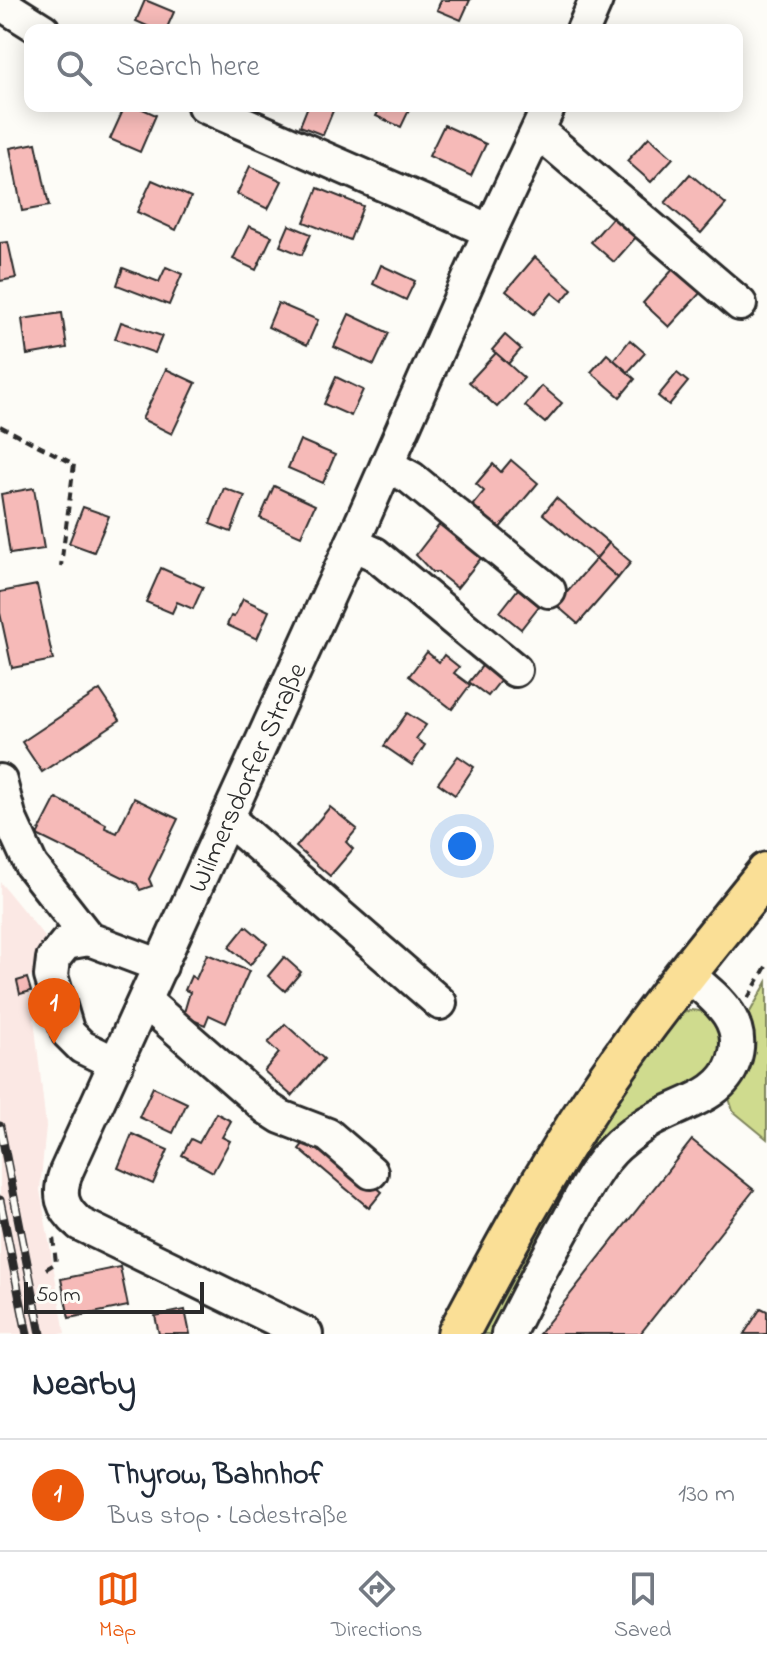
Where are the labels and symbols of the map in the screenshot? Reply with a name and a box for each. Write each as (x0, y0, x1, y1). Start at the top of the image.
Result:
street label: Wilmersdorfer Straße (179, 656, 319, 900)
your location (442, 826, 482, 866)
pin: 1 (28, 978, 80, 1044)
scale bar (24, 1278, 204, 1314)

